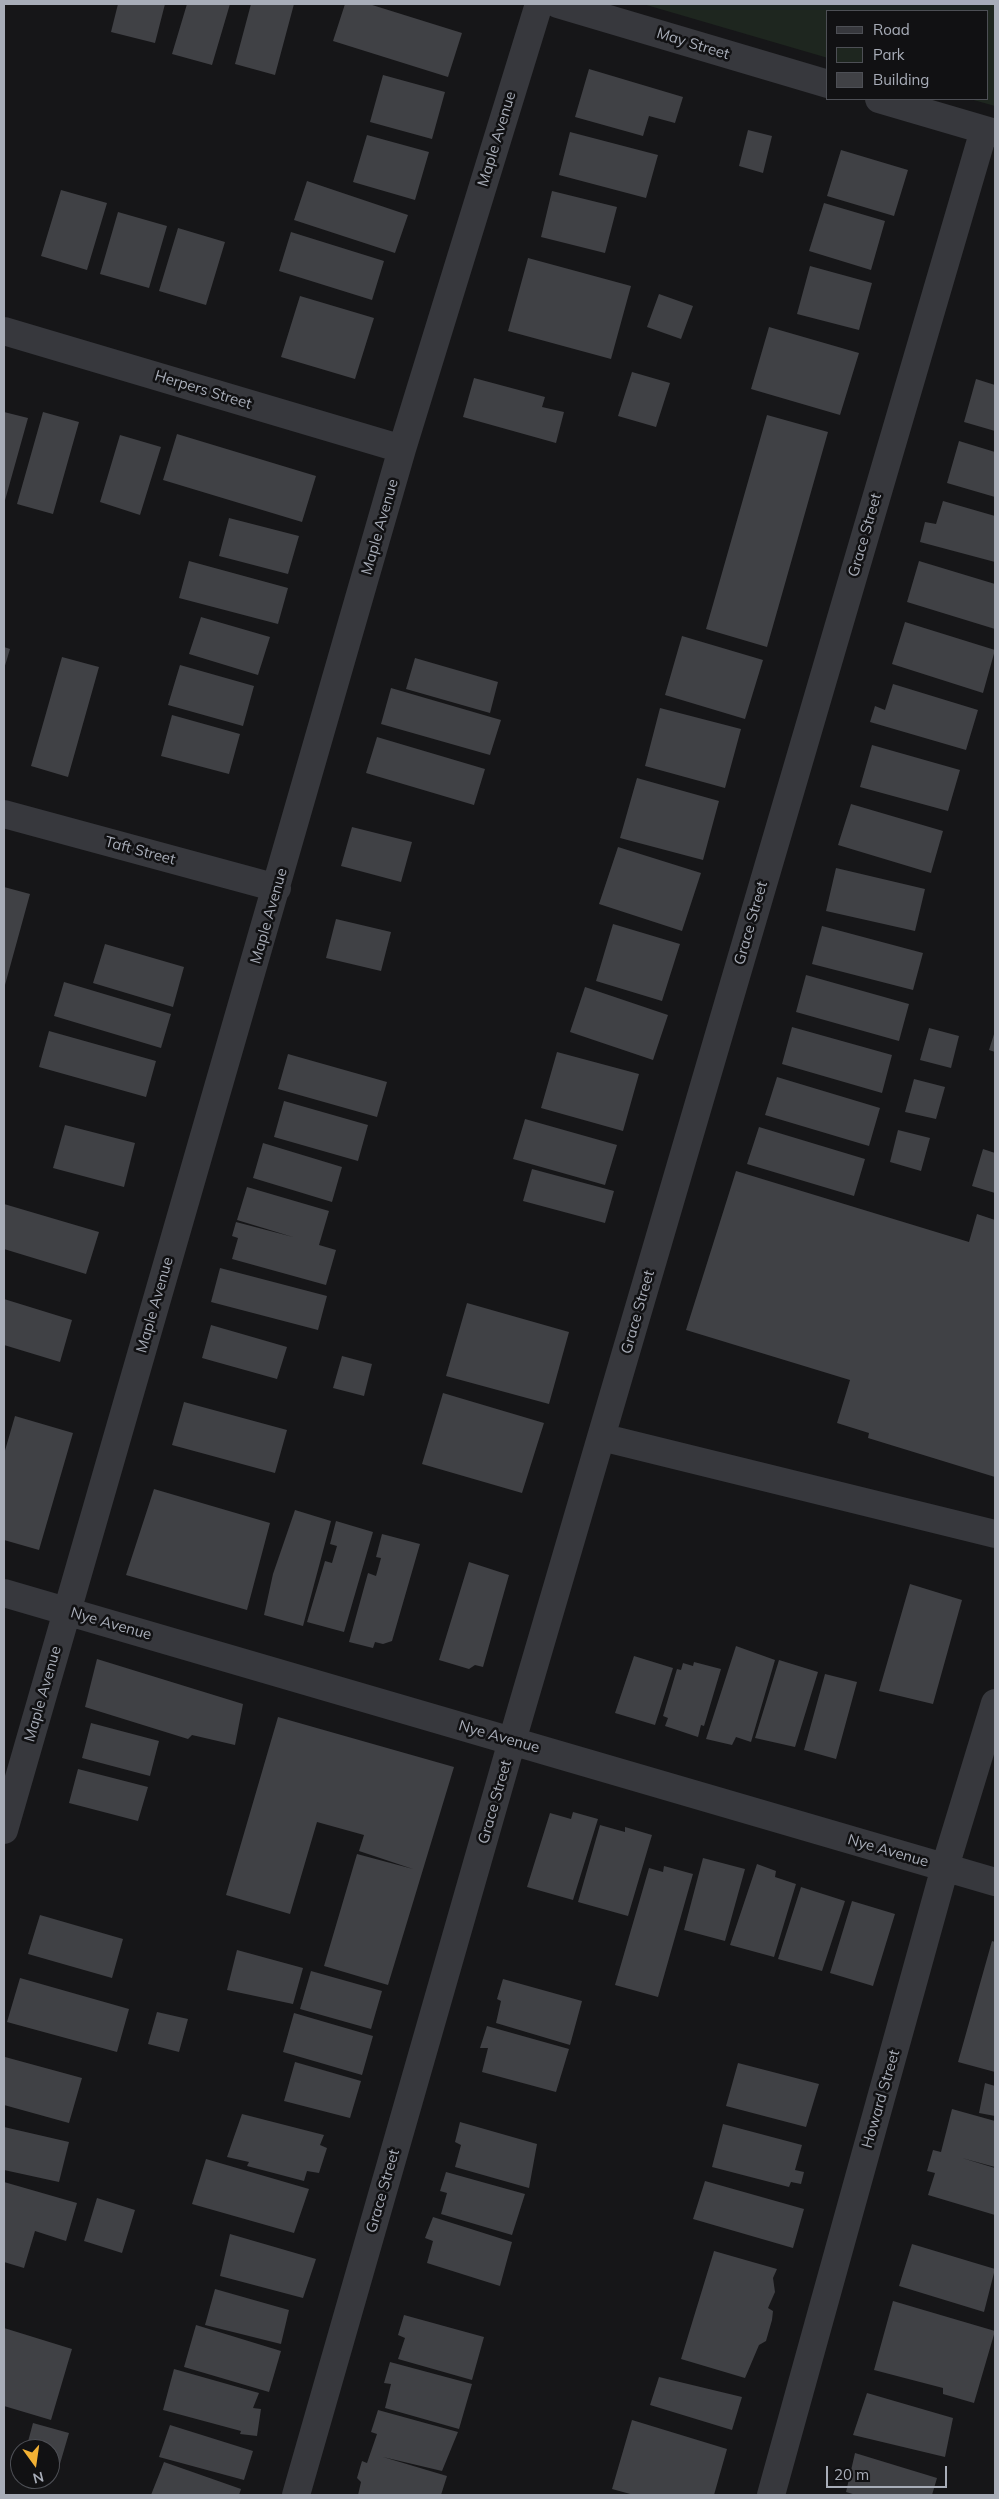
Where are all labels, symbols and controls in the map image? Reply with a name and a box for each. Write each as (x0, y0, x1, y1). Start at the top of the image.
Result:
legend (826, 10, 989, 100)
text: Road (873, 20, 910, 39)
street label: May Street (654, 24, 732, 64)
text: Park (873, 45, 905, 64)
text: Building (873, 70, 929, 89)
street label: Maple Avenue (474, 89, 520, 189)
street label: Herpers Street (152, 367, 254, 413)
street label: Maple Avenue (358, 477, 402, 577)
street label: Grace Street (844, 491, 886, 579)
street label: Taft Street (103, 833, 177, 869)
street label: Maple Avenue (247, 866, 291, 966)
street label: Grace Street (730, 879, 772, 967)
street label: Maple Avenue (133, 1255, 177, 1355)
street label: Grace Street (617, 1268, 659, 1356)
street label: Nye Avenue (68, 1604, 154, 1644)
street label: Maple Avenue (21, 1644, 65, 1744)
street label: Nye Avenue (456, 1717, 542, 1757)
street label: Grace Street (474, 1758, 516, 1846)
street label: Nye Avenue (845, 1831, 931, 1871)
street label: Howard Street (858, 2048, 904, 2150)
street label: Grace Street (362, 2147, 404, 2235)
north arrow (10, 2439, 60, 2489)
scale bar (829, 2456, 950, 2488)
text: 20 m (834, 2465, 869, 2484)
text: N (31, 2468, 46, 2488)

